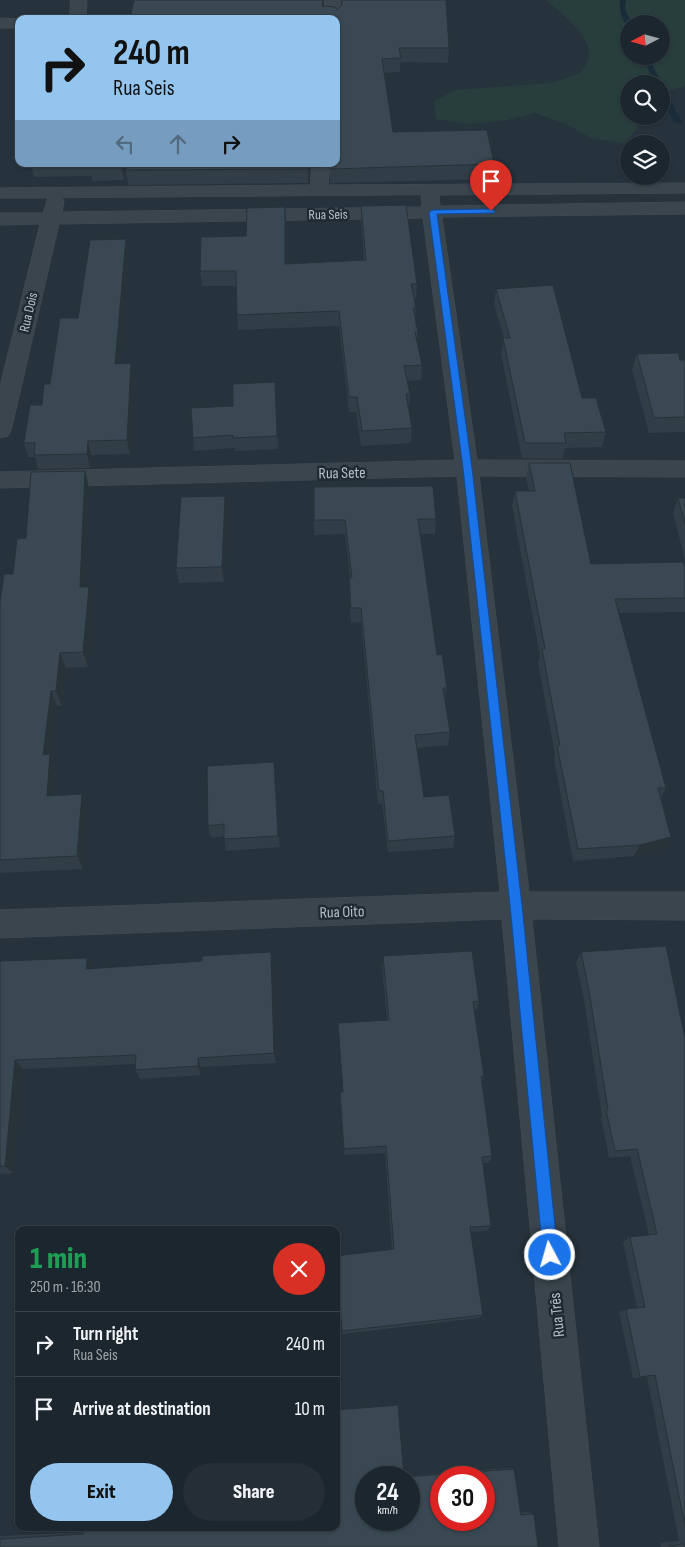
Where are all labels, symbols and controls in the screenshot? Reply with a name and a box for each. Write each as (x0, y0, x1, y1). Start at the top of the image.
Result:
north arrow (620, 15, 670, 65)
map controls (620, 15, 670, 185)
text: 240 m (113, 32, 190, 75)
icon: right (30, 35, 95, 100)
text: Rua Seis (113, 75, 175, 102)
button: search (620, 75, 670, 125)
icon: left (111, 130, 139, 158)
icon: ahead (164, 130, 192, 158)
icon: right (217, 130, 245, 158)
button: layers (620, 135, 670, 185)
pin (470, 160, 512, 211)
icon: arrive (477, 167, 505, 195)
street label: Rua Seis (308, 206, 348, 223)
street label: Rua Dois (16, 291, 41, 334)
street label: Rua Sete (318, 464, 366, 483)
street label: Rua Oito (319, 902, 365, 923)
position arrow (523, 1228, 575, 1280)
text: 1 min (30, 1241, 87, 1277)
button: close (273, 1243, 325, 1295)
text: 250 m · 16:30 (30, 1278, 101, 1297)
street label: Rua Três (546, 1291, 569, 1338)
text: Turn right (73, 1323, 138, 1346)
icon: right (30, 1330, 58, 1358)
text: 240 m (286, 1333, 325, 1356)
text: Rua Seis (73, 1346, 118, 1365)
icon: arrive (30, 1395, 58, 1423)
text: Arrive at destination (73, 1398, 211, 1421)
text: 10 m (295, 1398, 325, 1421)
button: Exit (30, 1463, 173, 1521)
button: Share (183, 1463, 325, 1521)
speed limit sign: 30 (430, 1466, 495, 1531)
text: 24 (376, 1477, 399, 1508)
text: km/h (377, 1503, 398, 1518)

